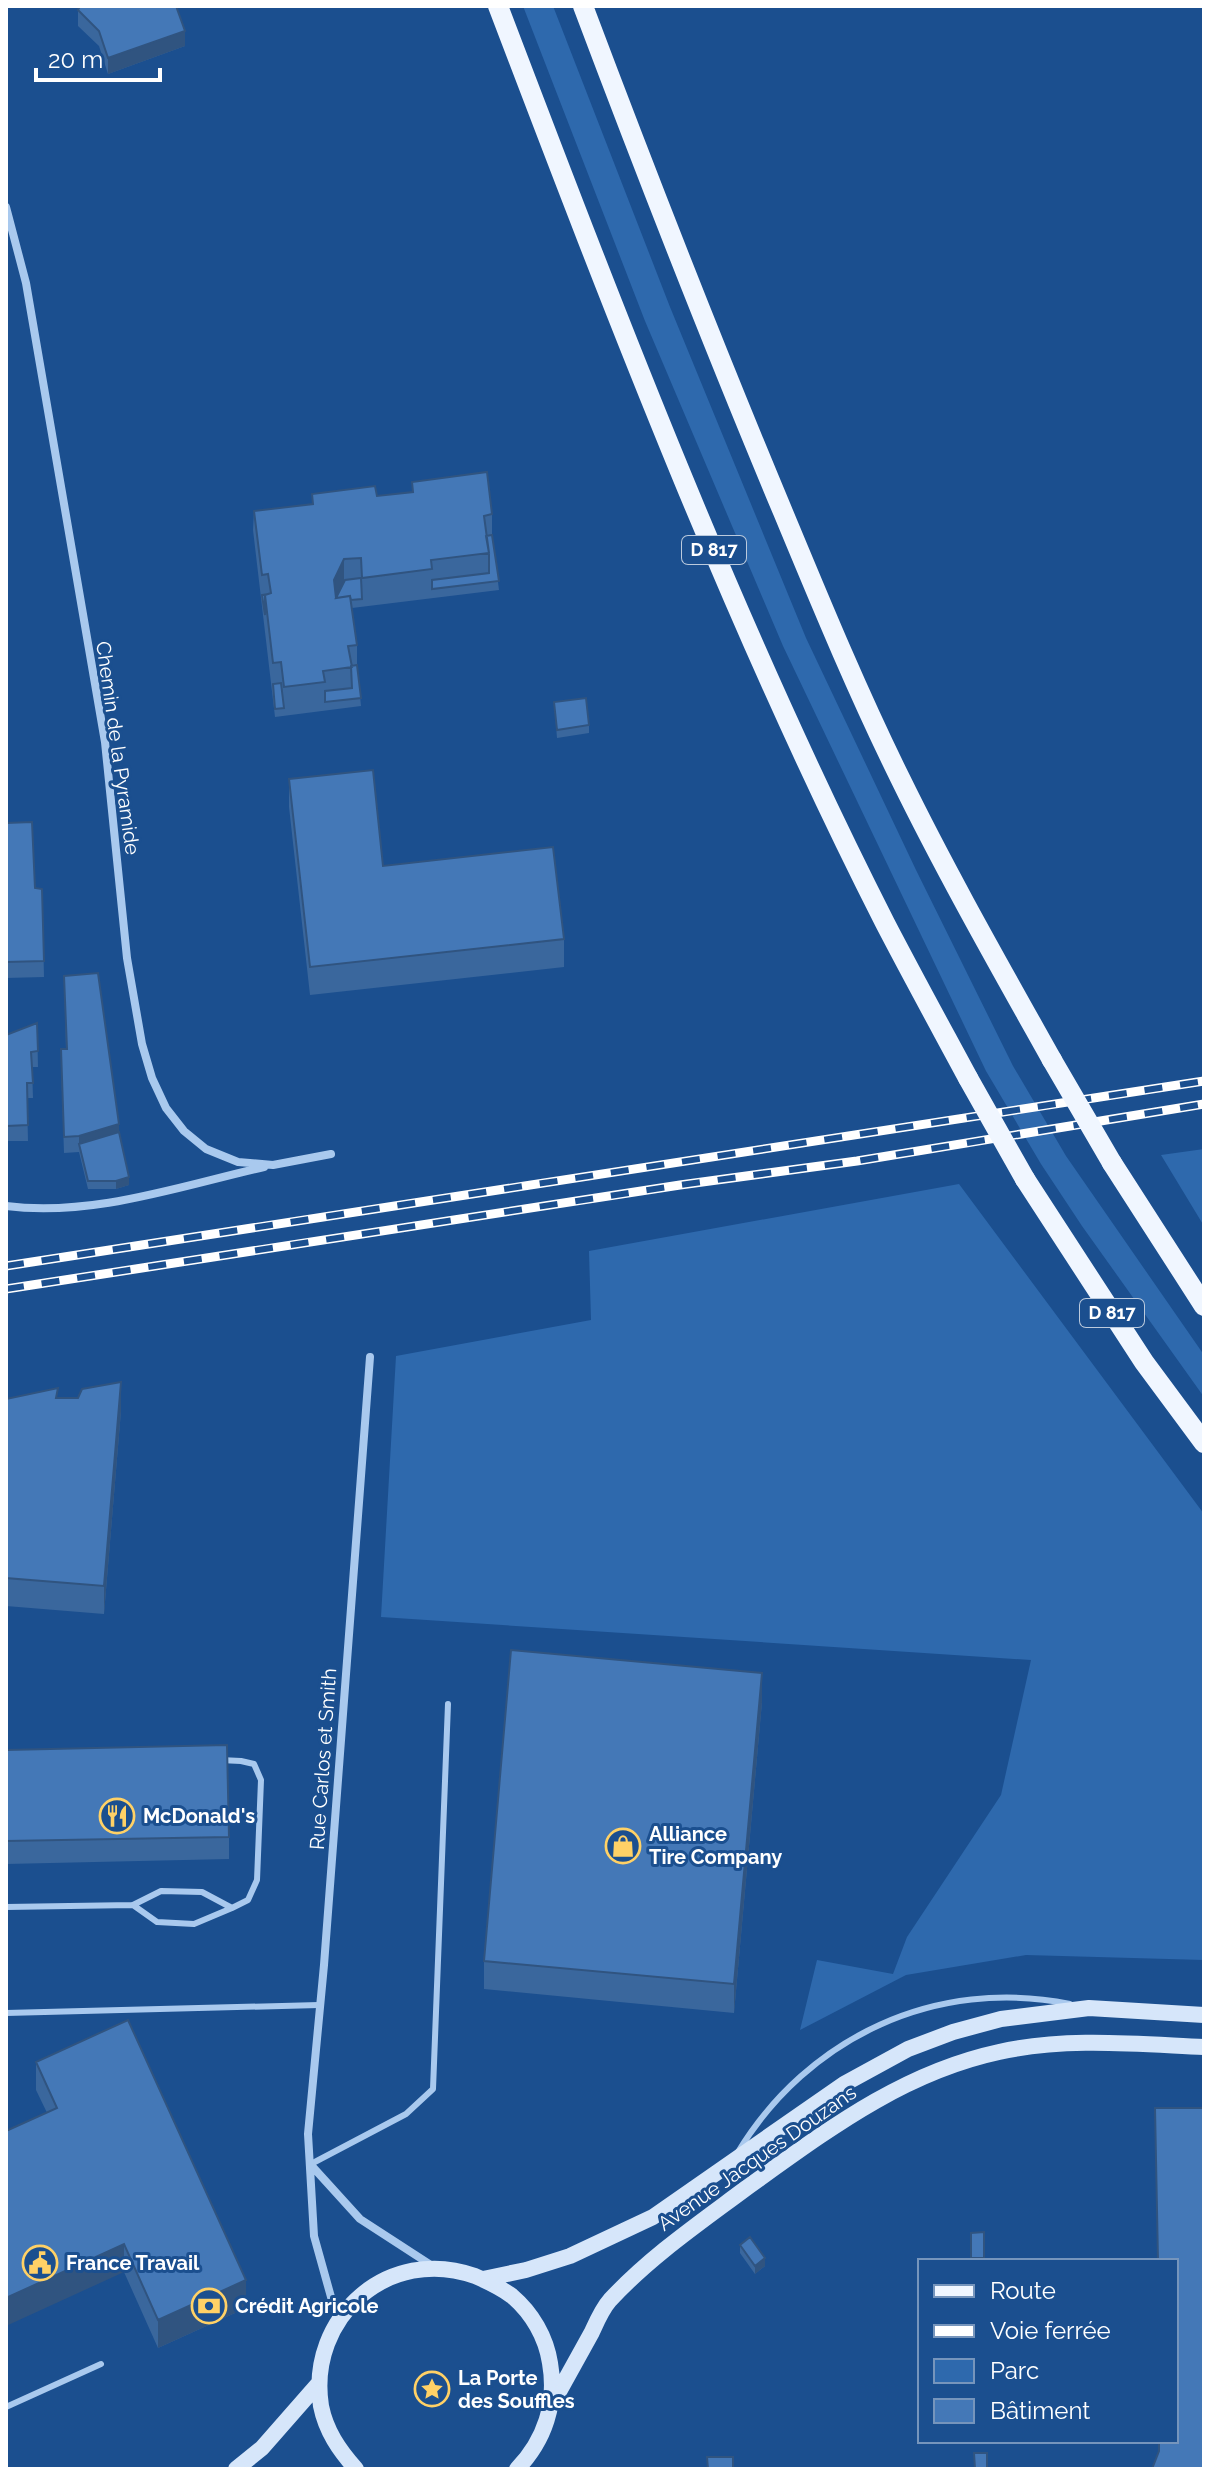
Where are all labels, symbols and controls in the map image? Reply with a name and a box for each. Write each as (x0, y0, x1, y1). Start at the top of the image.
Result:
scale bar (36, 32, 160, 82)
text: 20 m (48, 45, 103, 74)
road number: D 817 (682, 536, 746, 564)
street label: Chemin de la Pyramide (91, 640, 145, 857)
road number: D 817 (1080, 1299, 1144, 1327)
street label: Rue Carlos et Smith (305, 1667, 341, 1851)
restaurant icon: McDonald's (98, 1797, 136, 1835)
place label: McDonald's (143, 1804, 255, 1828)
place label: Alliance Tire Company (649, 1822, 782, 1869)
shop icon: Alliance Tire Company (604, 1827, 642, 1865)
street label: Avenue Jacques Douzans (653, 2080, 861, 2236)
public building icon: France Travail (21, 2244, 59, 2282)
place label: France Travail (66, 2251, 200, 2275)
legend (918, 2259, 1178, 2443)
text: Route (990, 2276, 1056, 2305)
bank icon: Crédit Agricole (190, 2287, 228, 2325)
place label: Crédit Agricole (235, 2294, 378, 2318)
text: Voie ferrée (990, 2316, 1111, 2345)
text: Parc (990, 2356, 1039, 2385)
place label: La Porte des Souffles (458, 2366, 575, 2413)
place icon: La Porte des Souffles (413, 2370, 451, 2408)
text: Bâtiment (990, 2396, 1090, 2425)

